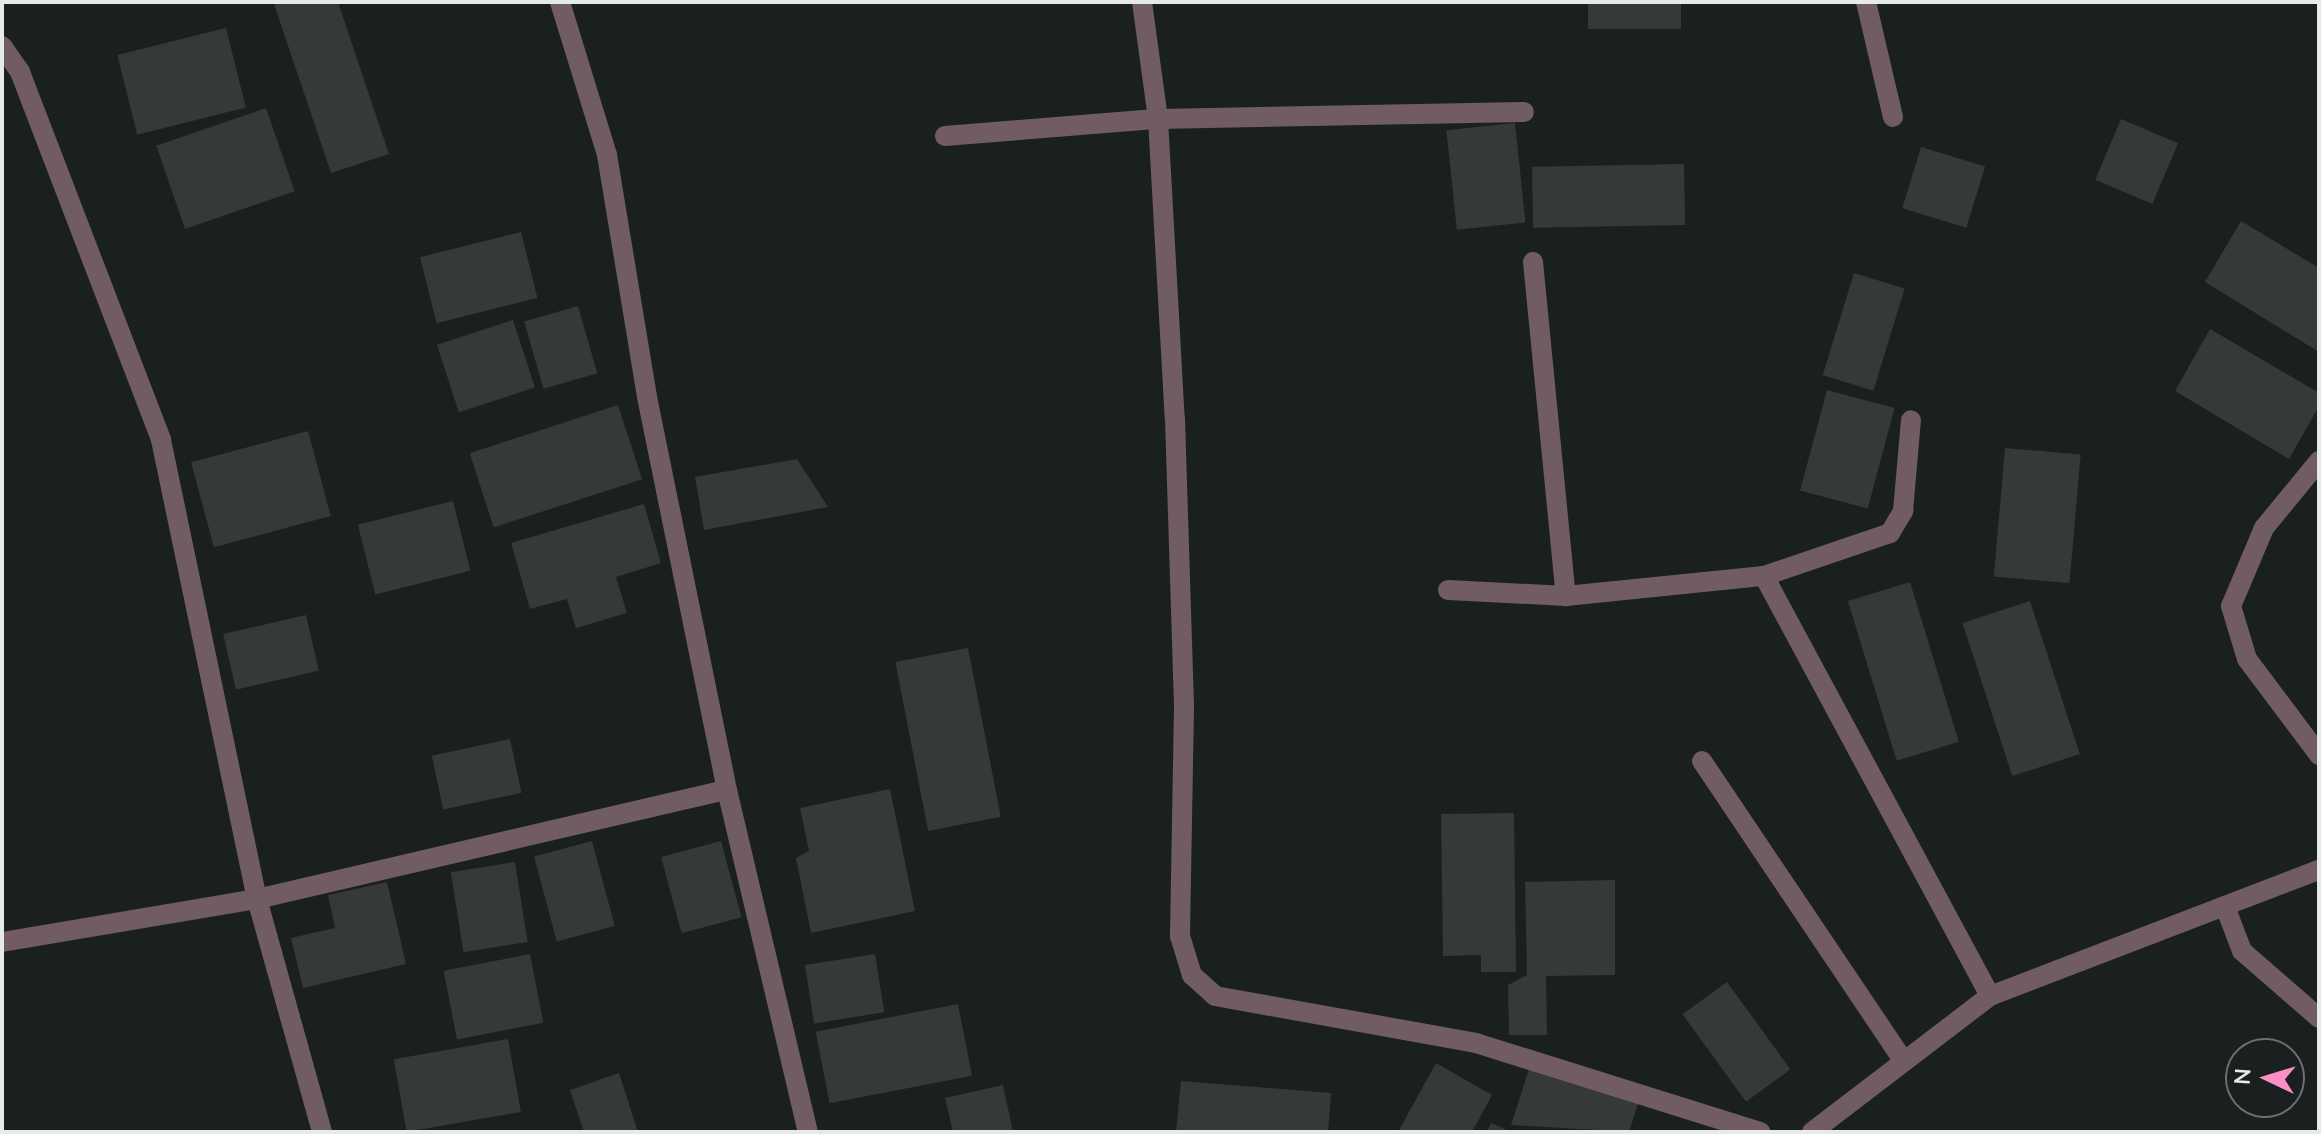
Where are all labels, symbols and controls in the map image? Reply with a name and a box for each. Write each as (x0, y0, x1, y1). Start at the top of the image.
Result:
north arrow (2225, 1038, 2305, 1118)
text: N (2228, 1067, 2259, 1086)

